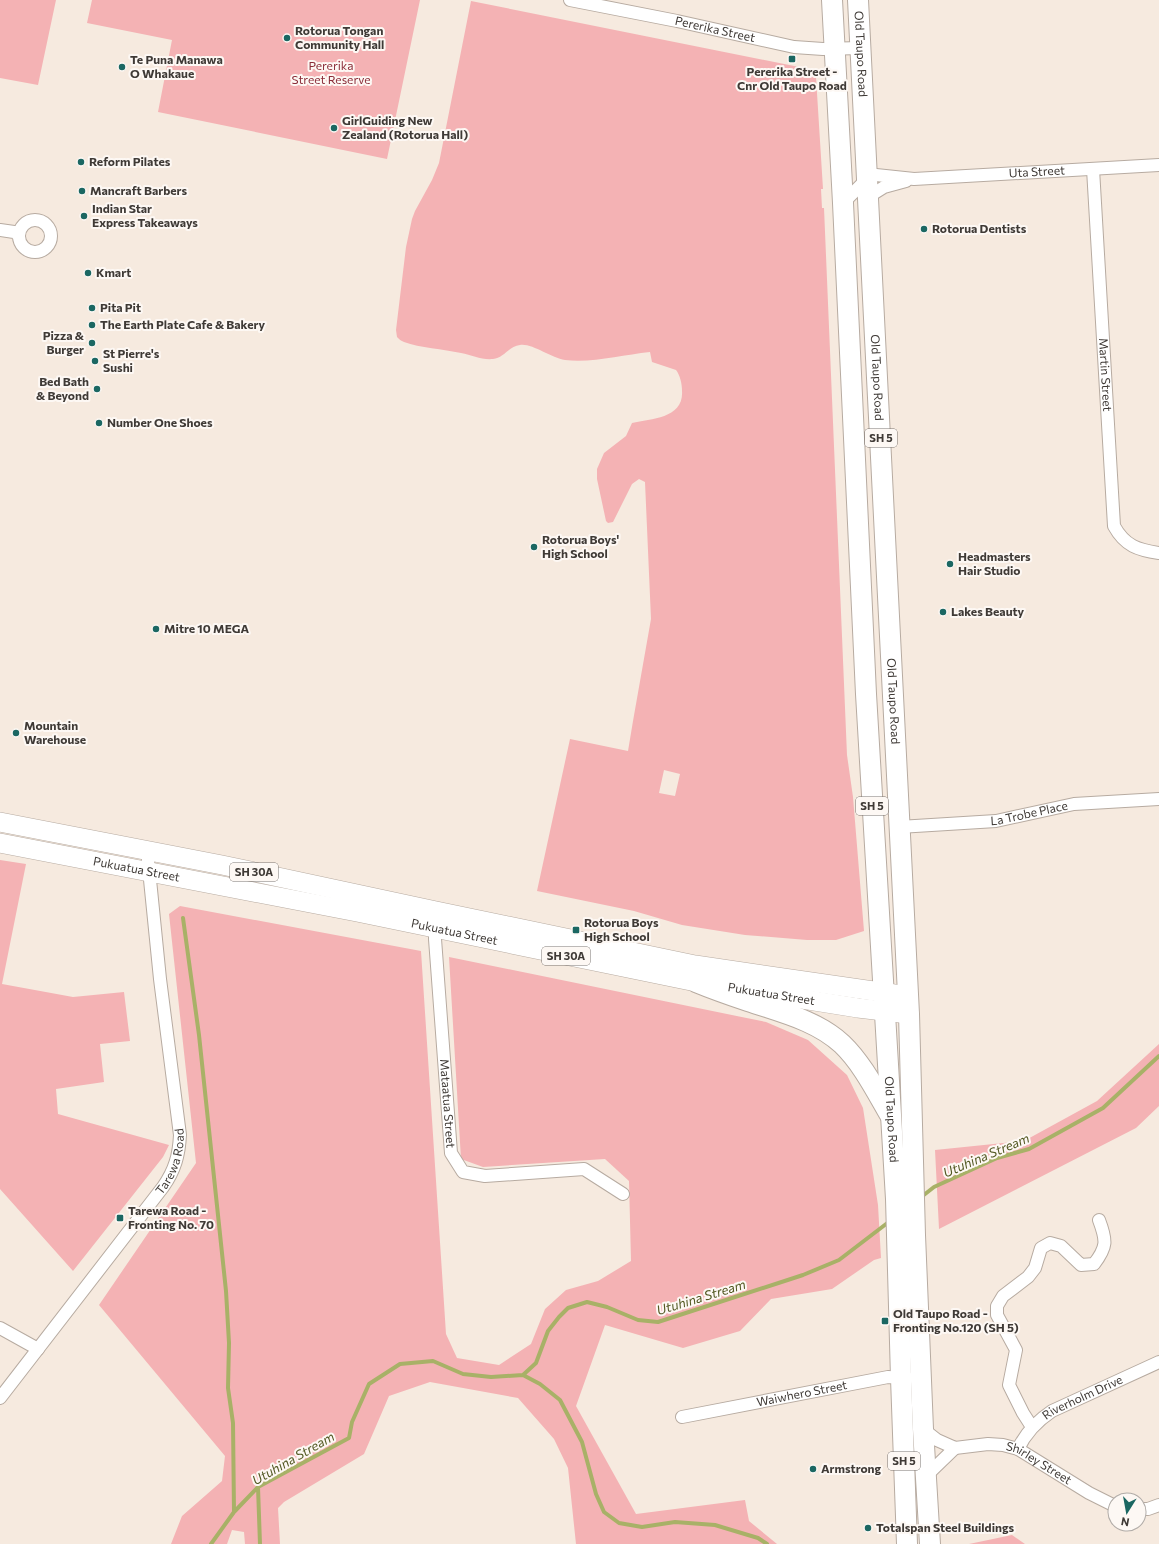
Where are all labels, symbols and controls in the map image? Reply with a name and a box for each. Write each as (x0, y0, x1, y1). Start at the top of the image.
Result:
street label: Old Taupo Road (853, 10, 871, 97)
street label: Pererika Street (674, 13, 757, 44)
place label: Rotorua Tongan Community Hall (295, 23, 384, 51)
marker: Rotorua Tongan Community Hall (282, 33, 292, 43)
place label: Te Puna Manawa O Whakaue (130, 52, 223, 80)
marker: Pererika Street - Cnr Old Taupo Road (787, 54, 797, 64)
park label: Pererika Street Reserve (291, 58, 371, 86)
marker: Te Puna Manawa O Whakaue (117, 62, 127, 72)
place label: Pererika Street - Cnr Old Taupo Road (737, 64, 847, 92)
place label: GirlGuiding New Zealand (Rotorua Hall) (342, 113, 468, 141)
marker: GirlGuiding New Zealand (Rotorua Hall) (329, 123, 339, 133)
place label: Reform Pilates (89, 154, 171, 168)
marker: Reform Pilates (76, 157, 86, 167)
street label: Uta Street (1008, 162, 1065, 180)
place label: Mancraft Barbers (90, 183, 187, 197)
marker: Mancraft Barbers (77, 186, 87, 196)
place label: Indian Star Express Takeaways (92, 201, 198, 229)
marker: Indian Star Express Takeaways (79, 211, 89, 221)
place label: Rotorua Dentists (932, 221, 1027, 235)
marker: Rotorua Dentists (919, 224, 929, 234)
place label: Kmart (96, 265, 131, 279)
marker: Kmart (83, 268, 93, 278)
place label: Pita Pit (100, 300, 141, 314)
marker: Pita Pit (87, 303, 97, 313)
place label: The Earth Plate Cafe & Bakery (100, 317, 265, 331)
marker: The Earth Plate Cafe & Bakery (87, 320, 97, 330)
place label: Pizza & Burger (43, 328, 85, 356)
street label: Old Taupo Road (869, 334, 887, 421)
street label: Martin Street (1097, 337, 1115, 412)
marker: Pizza & Burger (87, 338, 97, 348)
place label: St Pierre's Sushi (103, 346, 160, 374)
marker: St Pierre's Sushi (90, 356, 100, 366)
place label: Bed Bath & Beyond (36, 374, 89, 402)
marker: Bed Bath & Beyond (92, 384, 102, 394)
place label: Number One Shoes (107, 415, 213, 429)
marker: Number One Shoes (94, 418, 104, 428)
road number: SH 5 (865, 429, 897, 447)
place label: Rotorua Boys' High School (542, 532, 619, 560)
marker: Rotorua Boys' High School (529, 542, 539, 552)
place label: Headmasters Hair Studio (958, 549, 1031, 577)
marker: Headmasters Hair Studio (945, 559, 955, 569)
place label: Lakes Beauty (951, 604, 1025, 618)
marker: Lakes Beauty (938, 607, 948, 617)
place label: Mitre 10 MEGA (164, 621, 250, 635)
marker: Mitre 10 MEGA (151, 624, 161, 634)
street label: Old Taupo Road (885, 658, 903, 745)
place label: Mountain Warehouse (24, 718, 86, 746)
marker: Mountain Warehouse (11, 728, 21, 738)
road number: SH 5 (856, 797, 888, 815)
street label: La Trobe Place (990, 798, 1069, 827)
street label: Pukuatua Street (92, 853, 181, 884)
road number: SH 30A (230, 863, 278, 881)
street label: Pukuatua Street (410, 915, 499, 947)
place label: Rotorua Boys High School (584, 915, 659, 943)
marker: Rotorua Boys High School (571, 925, 581, 935)
road number: SH 30A (542, 947, 590, 965)
street label: Pukuatua Street (727, 979, 816, 1007)
street label: Mataatua Street (438, 1058, 459, 1149)
street label: Old Taupo Road (883, 1076, 902, 1163)
street label: Tarewa Road (152, 1127, 186, 1197)
water label: Utuhina Stream (940, 1130, 1032, 1180)
place label: Tarewa Road - Fronting No. 70 (128, 1203, 214, 1231)
marker: Tarewa Road - Fronting No. 70 (115, 1213, 125, 1223)
water label: Utuhina Stream (654, 1276, 748, 1318)
place label: Old Taupo Road - Fronting No.120 (SH 5) (893, 1306, 1019, 1334)
marker: Old Taupo Road - Fronting No.120 (SH 5) (880, 1316, 890, 1326)
street label: Riverholm Drive (1039, 1372, 1124, 1422)
street label: Waiwhero Street (755, 1377, 848, 1408)
water label: Utuhina Stream (249, 1428, 337, 1488)
street label: Shirley Street (1005, 1438, 1075, 1487)
road number: SH 5 (888, 1452, 920, 1470)
place label: Armstrong (821, 1461, 882, 1475)
marker: Armstrong (808, 1464, 818, 1474)
north arrow (1107, 1492, 1147, 1532)
text: N (1120, 1515, 1130, 1529)
place label: Totalspan Steel Buildings (876, 1520, 1015, 1534)
marker: Totalspan Steel Buildings (863, 1523, 873, 1533)

